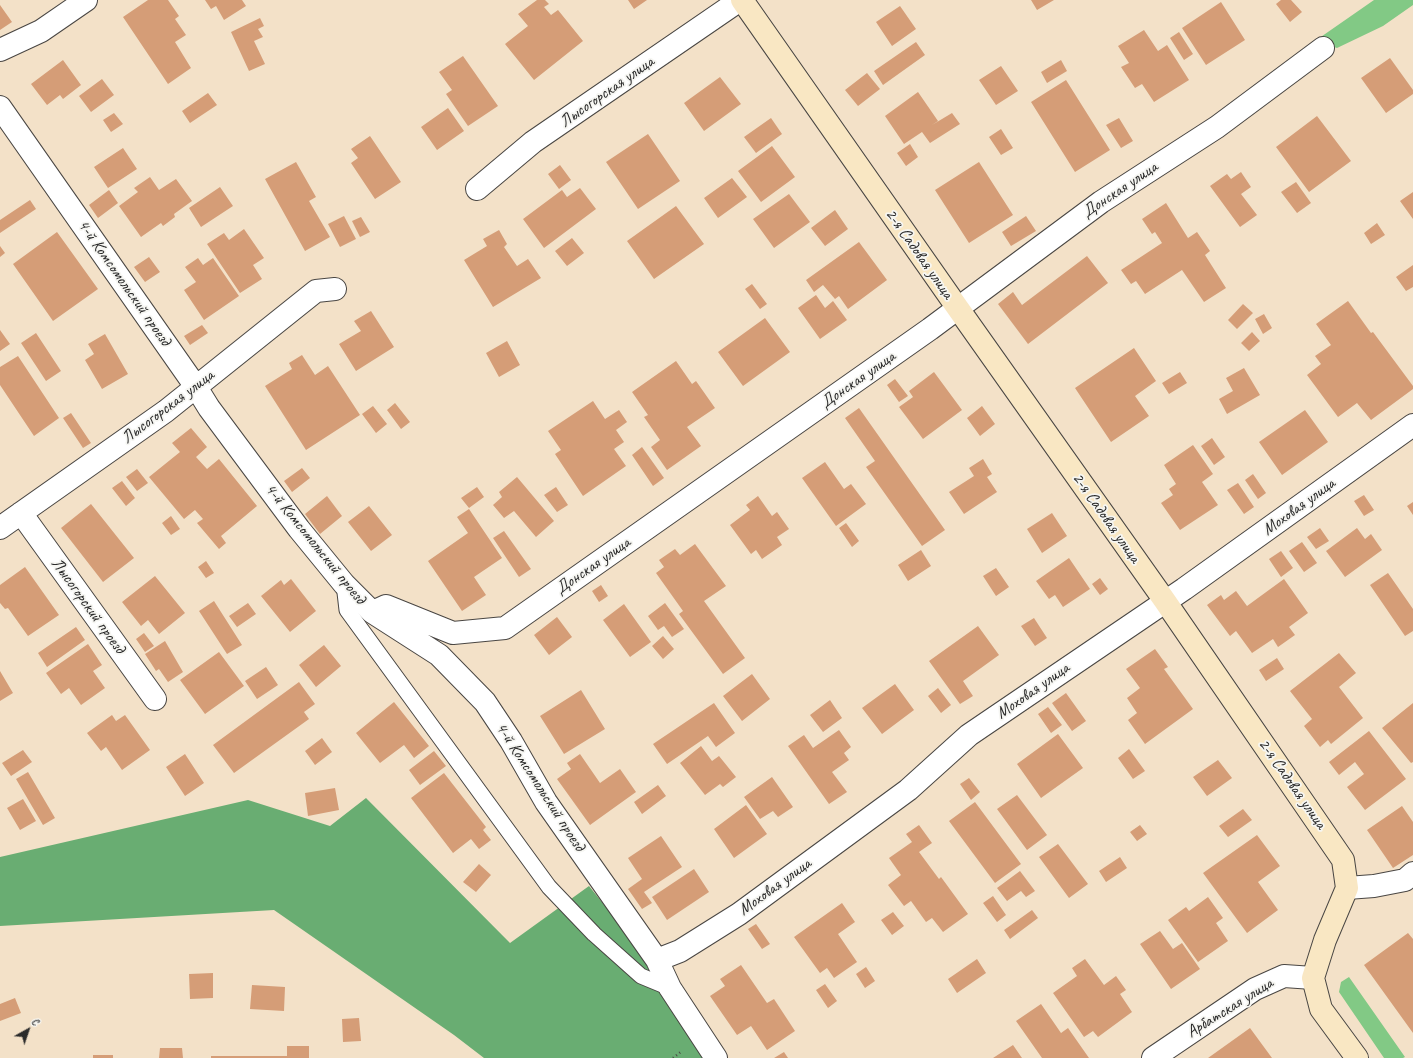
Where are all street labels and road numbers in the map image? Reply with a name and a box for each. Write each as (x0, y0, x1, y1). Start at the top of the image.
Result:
street label: Лысогорская улица (556, 52, 658, 132)
street label: Донская улица (1078, 157, 1162, 223)
street label: 2-я Садовая улица (880, 205, 958, 303)
street label: 4-й Комсомольский проезд (73, 216, 175, 350)
street label: Донская улица (817, 347, 899, 413)
street label: Лысогорская улица (118, 366, 218, 448)
street label: 2-я Садовая улица (1067, 469, 1145, 567)
street label: Моховая улица (1259, 474, 1339, 540)
street label: 4-й Комсомольский проезд (260, 480, 370, 608)
street label: Донская улица (552, 533, 634, 599)
street label: Лысогорский проезд (46, 554, 130, 658)
street label: Моховая улица (992, 658, 1074, 724)
street label: 4-й Комсомольский проезд (491, 719, 589, 855)
street label: 2-я Садовая улица (1253, 735, 1331, 833)
street label: Моховая улица (735, 854, 815, 920)
street label: Арбатская улица (1183, 973, 1277, 1043)

